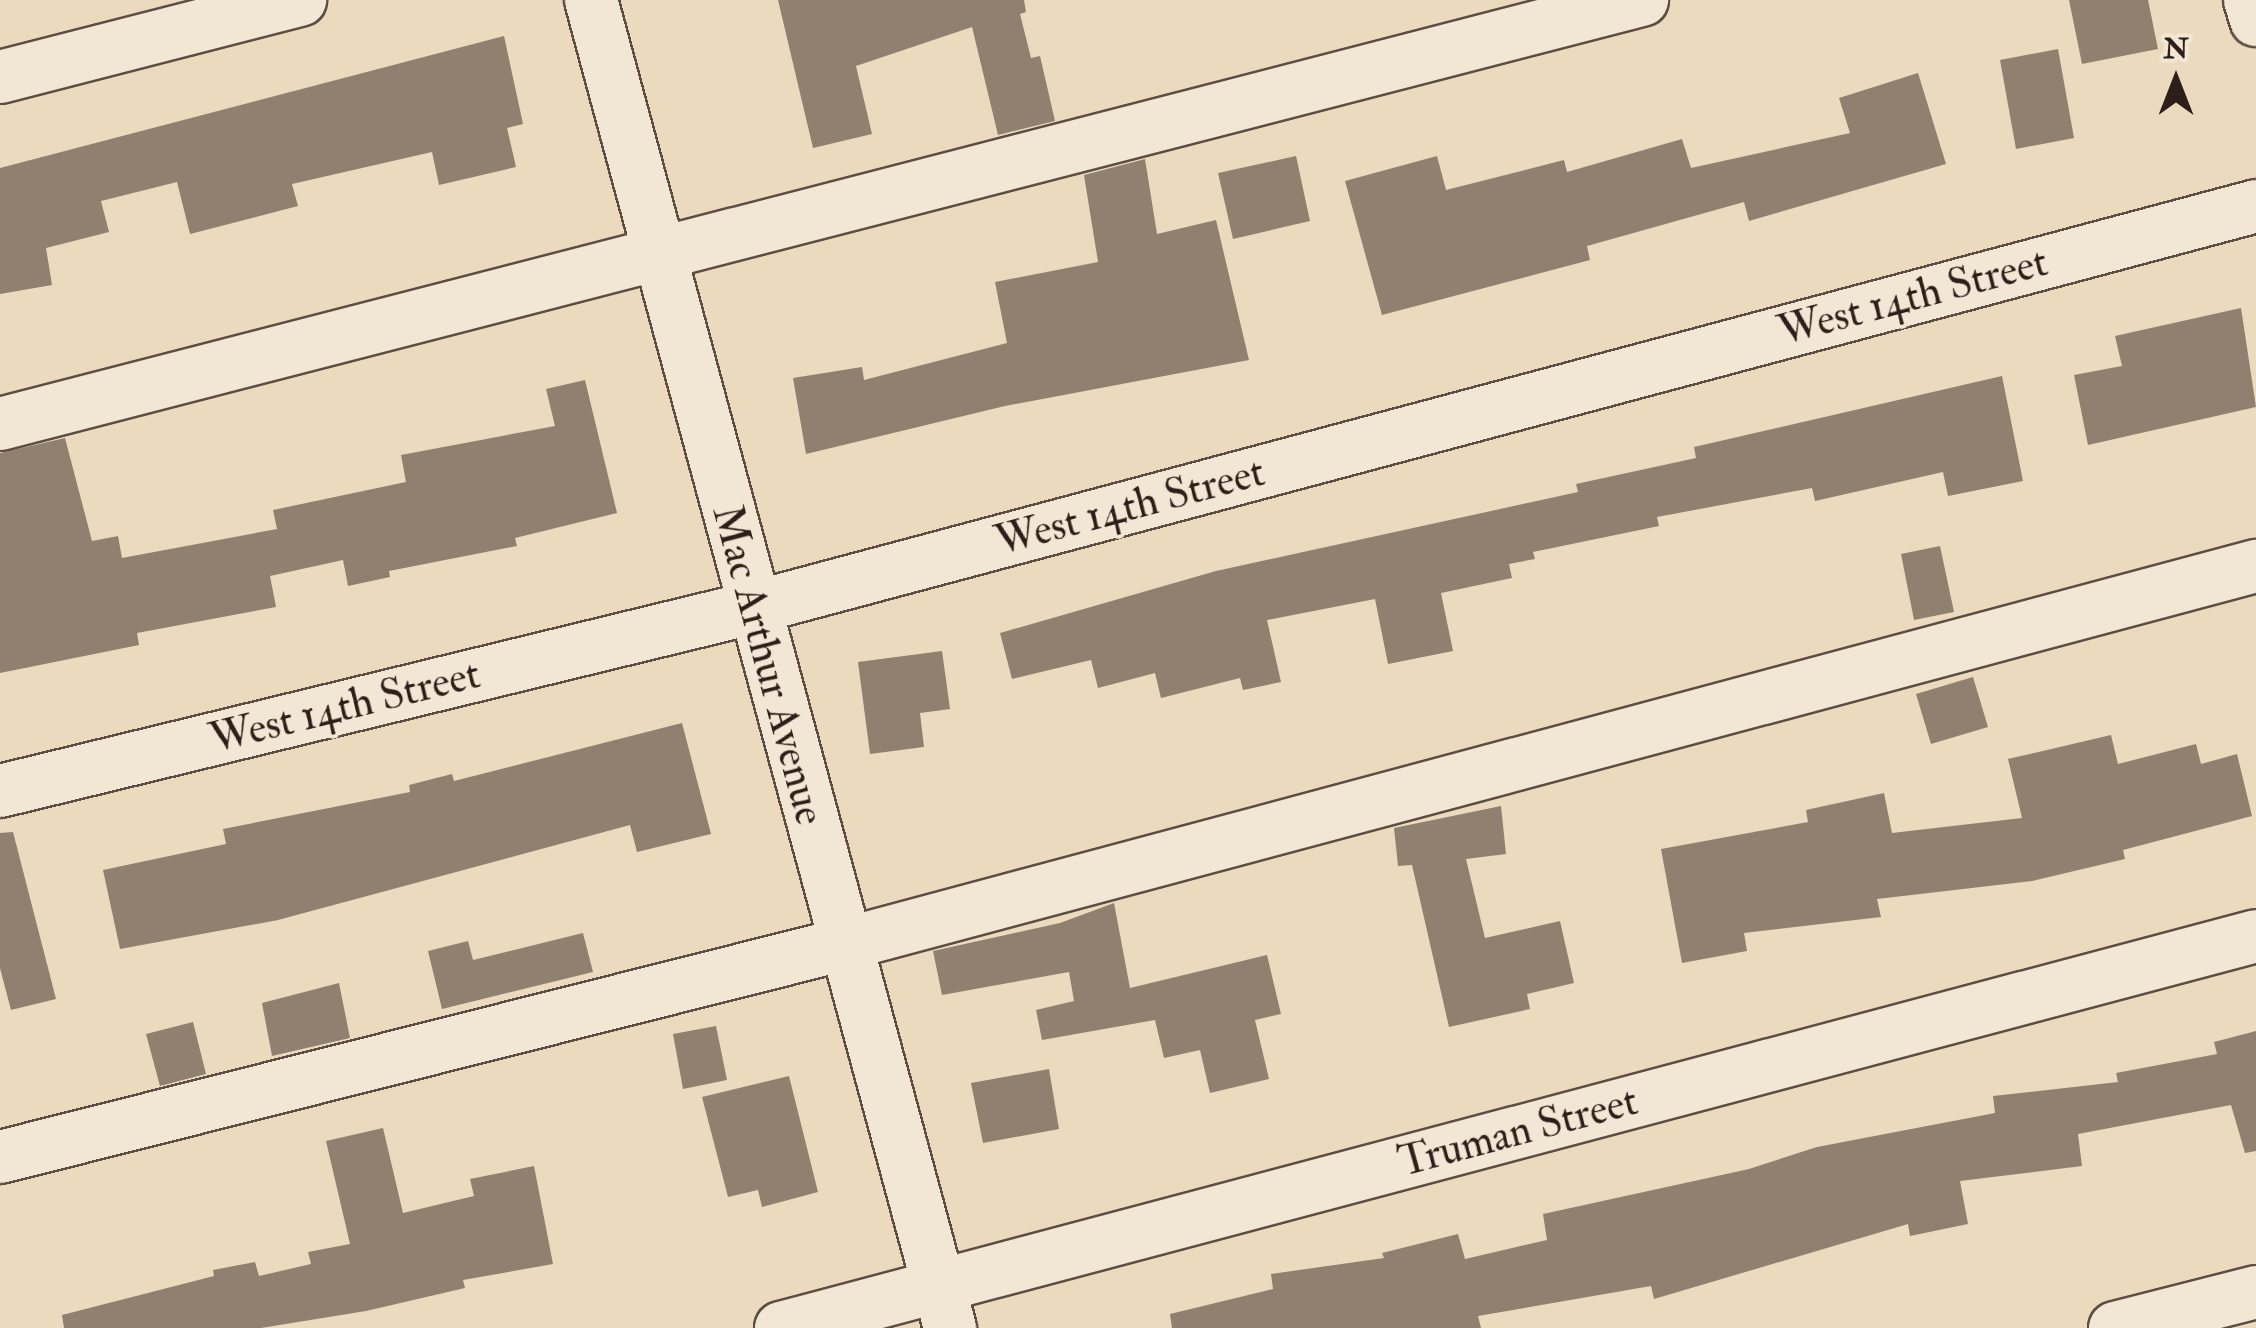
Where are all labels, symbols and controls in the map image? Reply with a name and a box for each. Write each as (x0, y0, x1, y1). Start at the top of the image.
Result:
north arrow (2126, 30, 2226, 130)
text: N (2163, 32, 2189, 67)
street label: West 14th Street (1773, 237, 2053, 357)
street label: West 14th Street (990, 447, 1270, 567)
street label: Mac Arthur Avenue (701, 500, 835, 830)
street label: West 14th Street (205, 649, 485, 765)
street label: Truman Street (1393, 1076, 1643, 1188)

